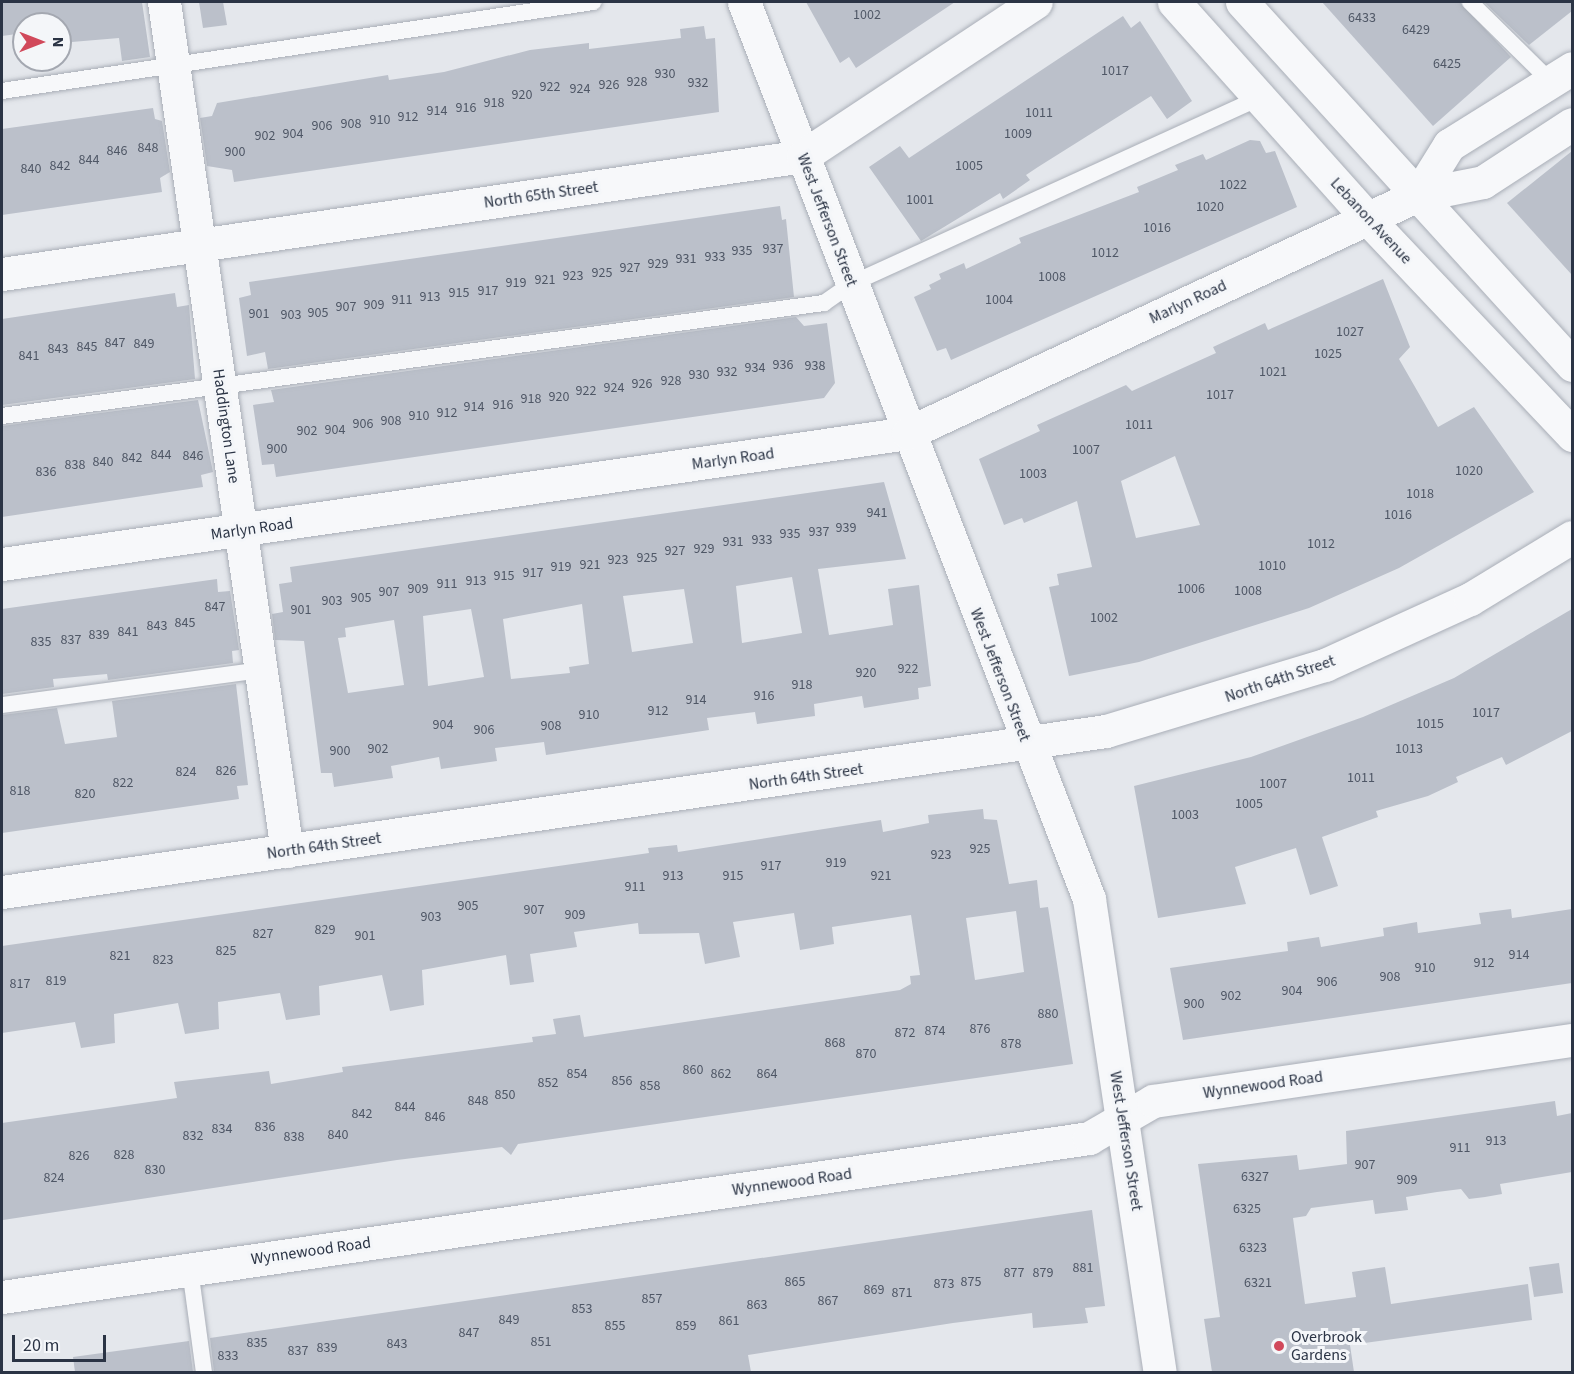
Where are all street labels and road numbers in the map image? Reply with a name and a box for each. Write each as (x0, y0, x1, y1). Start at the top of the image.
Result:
street label: West Jefferson Street (793, 151, 861, 289)
street label: Lebanon Avenue (1326, 174, 1416, 268)
street label: North 65th Street (483, 177, 599, 213)
street label: Marlyn Road (1146, 276, 1230, 328)
street label: Haddington Lane (208, 368, 244, 484)
street label: Marlyn Road (691, 444, 775, 474)
street label: Marlyn Road (210, 514, 294, 544)
street label: West Jefferson Street (966, 606, 1034, 744)
street label: North 64th Street (1222, 651, 1338, 707)
street label: North 64th Street (748, 759, 864, 795)
street label: North 64th Street (266, 828, 382, 864)
street label: Wynnewood Road (1202, 1067, 1324, 1103)
street label: West Jefferson Street (1105, 1070, 1147, 1212)
street label: Wynnewood Road (731, 1164, 853, 1200)
street label: Wynnewood Road (250, 1233, 372, 1269)

